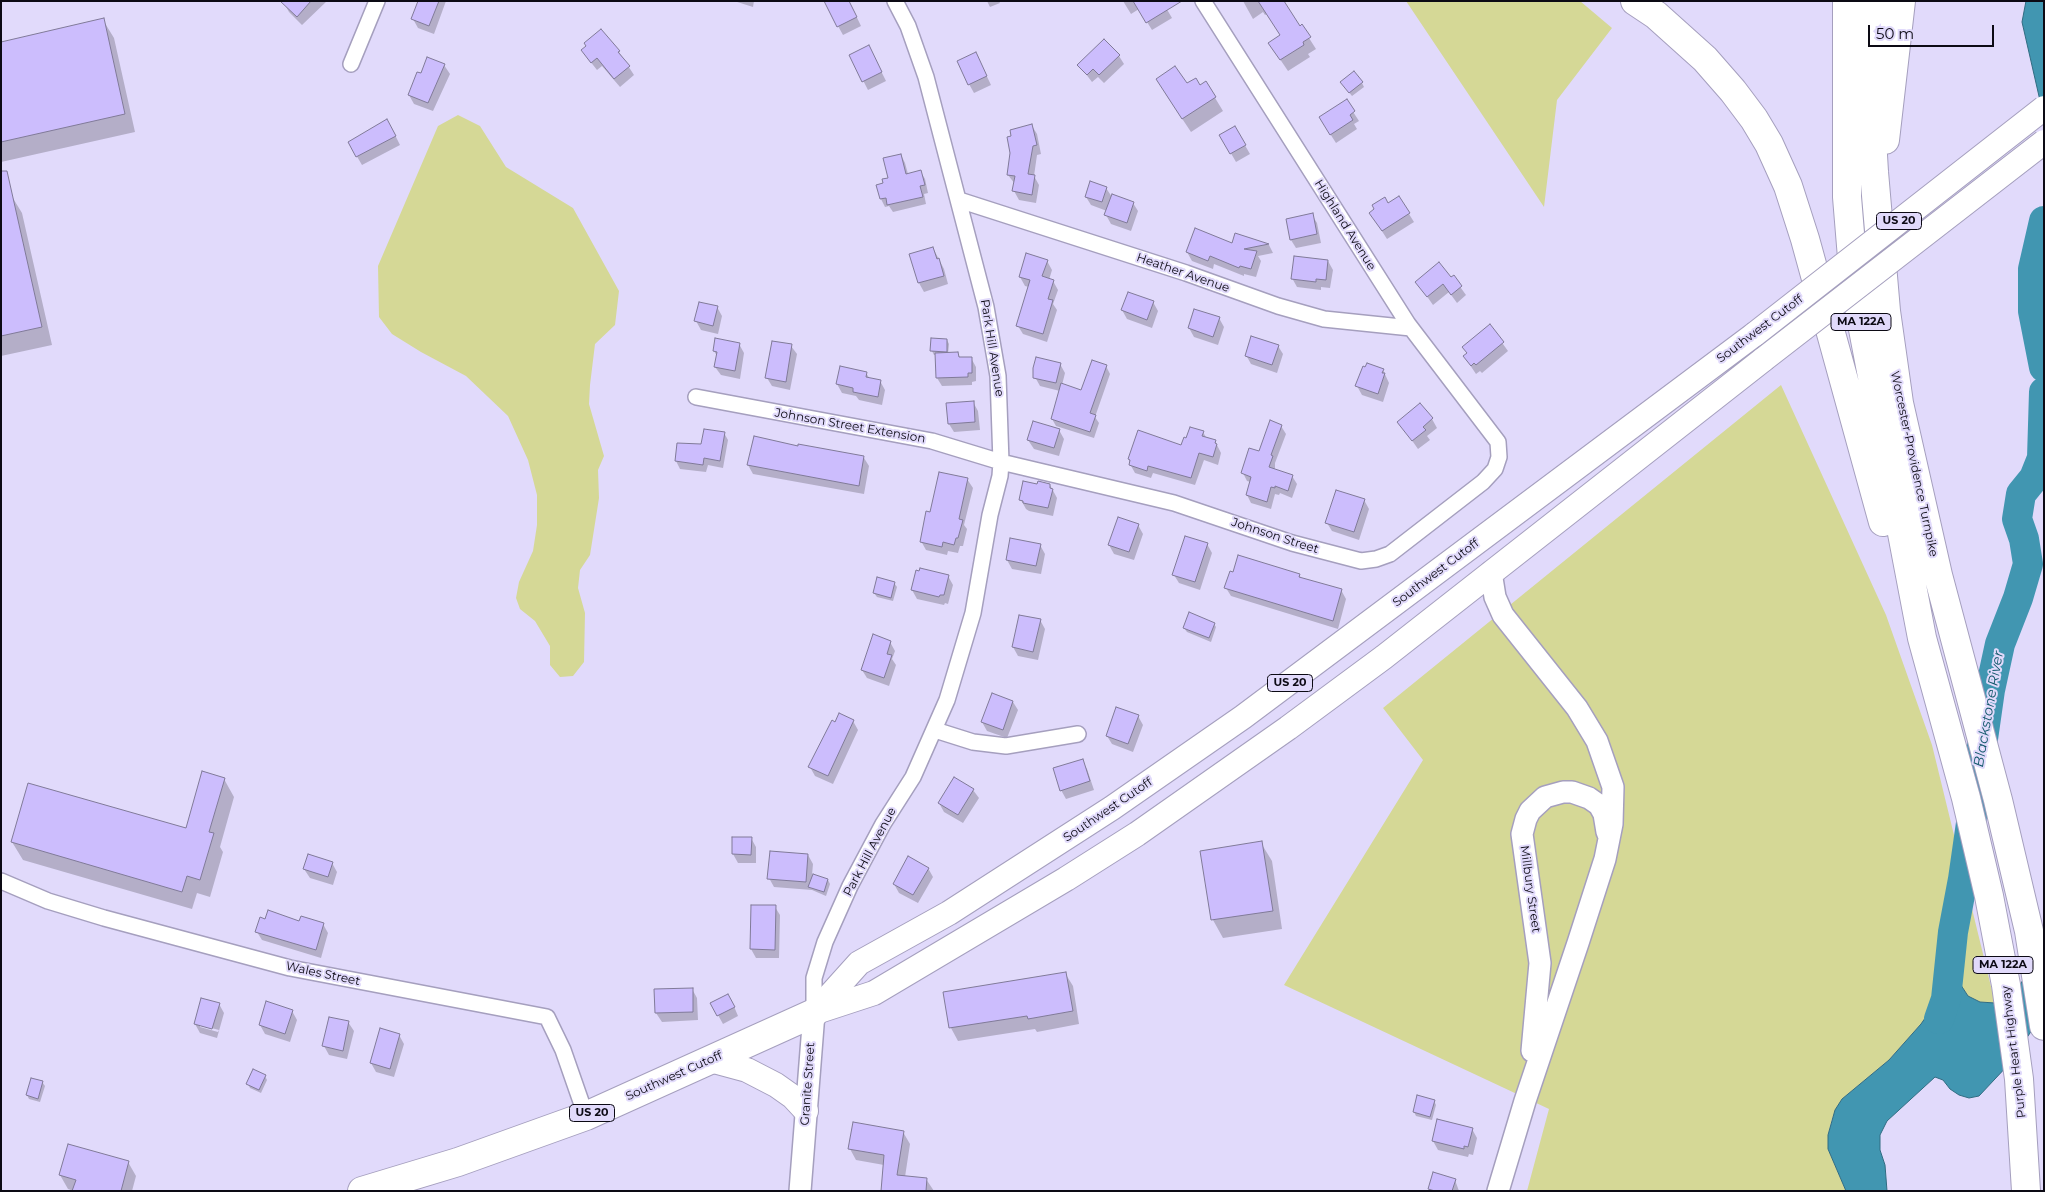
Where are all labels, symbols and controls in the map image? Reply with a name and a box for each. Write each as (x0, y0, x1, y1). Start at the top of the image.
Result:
scale bar (1870, 15, 1996, 47)
text: 50 m (1876, 24, 1914, 43)
street label: Highland Avenue (1311, 177, 1379, 273)
road number: US 20 (1876, 212, 1922, 230)
street label: Heather Avenue (1135, 250, 1231, 296)
street label: Southwest Cutoff (1714, 292, 1806, 366)
street label: Park Hill Avenue (977, 298, 1007, 398)
road number: MA 122A (1831, 314, 1891, 331)
street label: Worcester-Providence Turnpike (1887, 370, 1941, 558)
street label: Johnson Street Extension (774, 406, 926, 446)
street label: Johnson Street (1230, 515, 1320, 557)
street label: Southwest Cutoff (1390, 536, 1482, 610)
water label: Blackstone River (1971, 650, 2007, 768)
road number: US 20 (1268, 674, 1312, 691)
street label: Southwest Cutoff (1061, 775, 1155, 845)
street label: Park Hill Avenue (841, 805, 899, 899)
street label: Millbury Street (1517, 844, 1543, 934)
road number: MA 122A (1973, 956, 2033, 974)
street label: Wales Street (285, 959, 361, 989)
street label: Purple Heart Highway (1999, 985, 2029, 1119)
street label: Granite Street (798, 1042, 818, 1126)
street label: Southwest Cutoff (624, 1048, 724, 1104)
road number: US 20 (570, 1104, 614, 1122)

